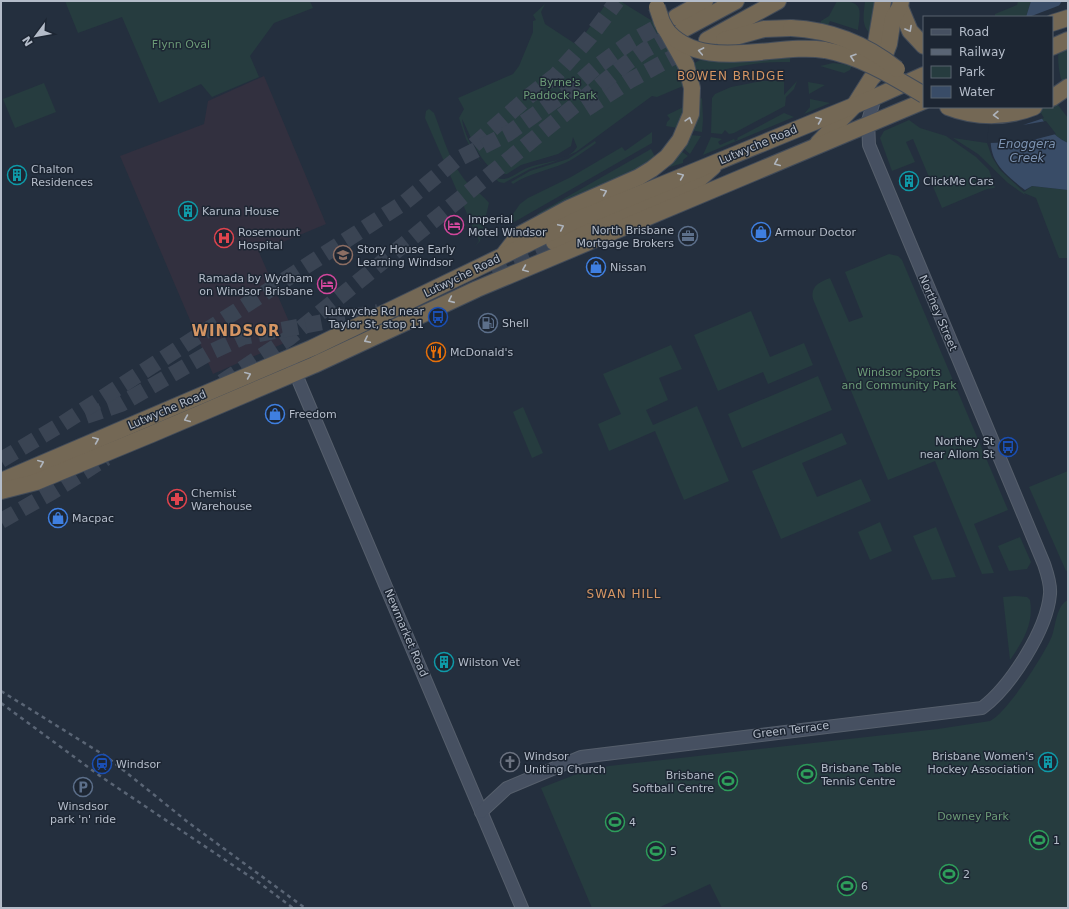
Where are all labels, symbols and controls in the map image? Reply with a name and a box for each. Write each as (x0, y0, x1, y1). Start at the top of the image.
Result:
north arrow (16, 16, 56, 56)
legend (923, 16, 1053, 108)
one-way arrow (904, 24, 912, 32)
text: Road (959, 25, 989, 39)
text: N (20, 34, 36, 48)
park label: Flynn Oval (152, 38, 210, 51)
text: Railway (959, 45, 1005, 59)
one-way arrow (698, 48, 704, 56)
one-way arrow (849, 54, 856, 62)
text: Park (959, 65, 985, 79)
district label: BOWEN BRIDGE (677, 69, 785, 83)
park label: Byrne's Paddock Park (523, 76, 597, 102)
text: Water (959, 85, 995, 99)
one-way arrow (993, 111, 999, 119)
one-way arrow (684, 116, 693, 123)
one-way arrow (816, 116, 823, 124)
street label: Lutwyche Road (717, 123, 799, 167)
water label: Enoggera Creek (998, 137, 1056, 165)
one-way arrow (774, 159, 781, 167)
place label: Chalton Residences (31, 163, 93, 189)
building icon: Chalton Residences (6, 164, 28, 186)
building icon: ClickMe Cars (898, 170, 920, 192)
one-way arrow (677, 172, 684, 180)
place label: ClickMe Cars (923, 175, 994, 188)
one-way arrow (599, 189, 607, 197)
building icon: Karuna House (177, 200, 199, 222)
place label: Karuna House (202, 205, 279, 218)
place label: Imperial Motel Windsor (468, 213, 547, 239)
hotel icon: Imperial Motel Windsor (443, 214, 465, 236)
shop icon: Armour Doctor (750, 221, 772, 243)
one-way arrow (557, 224, 565, 232)
place label: North Brisbane Mortgage Brokers (576, 224, 674, 250)
office icon: North Brisbane Mortgage Brokers (677, 225, 699, 247)
place label: Rosemount Hospital (238, 226, 301, 252)
place label: Armour Doctor (775, 226, 857, 239)
hospital icon: Rosemount Hospital (213, 227, 235, 249)
place label: Story House Early Learning Windsor (357, 243, 456, 269)
school or university icon: Story House Early Learning Windsor (332, 244, 354, 266)
street label: Lutwyche Road (422, 252, 502, 300)
shop icon: Nissan (585, 256, 607, 278)
place label: Nissan (610, 261, 646, 274)
one-way arrow (522, 264, 529, 272)
place label: Ramada by Wydham on Windsor Brisbane (199, 272, 313, 298)
hotel icon: Ramada by Wydham on Windsor Brisbane (316, 273, 338, 295)
street label: Northey Street (916, 273, 960, 353)
one-way arrow (448, 296, 455, 304)
place label: Lutwyche Rd near Taylor St, stop 11 (325, 305, 424, 331)
bus stop icon: Lutwyche Rd near Taylor St, stop 11 (427, 306, 449, 328)
fuel station icon: Shell (477, 312, 499, 334)
place label: Shell (502, 317, 529, 330)
district label: WINDSOR (191, 322, 281, 340)
one-way arrow (364, 335, 371, 343)
restaurant icon: McDonald's (425, 341, 447, 363)
place label: McDonald's (450, 346, 514, 359)
park label: Windsor Sports and Community Park (841, 366, 957, 392)
one-way arrow (244, 372, 251, 380)
street label: Lutwyche Road (126, 388, 208, 432)
shop icon: Freedom (264, 403, 286, 425)
place label: Freedom (289, 408, 337, 421)
one-way arrow (184, 414, 192, 422)
place label: Northey St near Allom St (920, 435, 995, 461)
one-way arrow (92, 436, 99, 444)
bus stop icon: Northey St near Allom St (997, 436, 1019, 458)
one-way arrow (38, 459, 45, 467)
place label: Chemist Warehouse (191, 487, 252, 513)
pharmacy icon: Chemist Warehouse (166, 488, 188, 510)
shop icon: Macpac (47, 507, 69, 529)
place label: Macpac (72, 512, 114, 525)
street label: Newmarket Road (382, 587, 430, 679)
district label: SWAN HILL (587, 587, 661, 601)
building icon: Wilston Vet (433, 651, 455, 673)
place label: Wilston Vet (458, 656, 520, 669)
street label: Green Terrace (752, 719, 830, 741)
place label: Windsor Uniting Church (524, 750, 606, 776)
place label: Brisbane Women's Hockey Association (928, 750, 1034, 776)
church icon: Windsor Uniting Church (499, 751, 521, 773)
building icon: Brisbane Women's Hockey Association (1037, 751, 1059, 773)
station icon: Windsor (91, 753, 113, 775)
place label: Windsor (116, 758, 161, 771)
place label: Brisbane Table Tennis Centre (820, 762, 901, 788)
sports icon: Brisbane Table Tennis Centre (796, 763, 818, 785)
place label: Brisbane Softball Centre (632, 769, 714, 795)
sports icon: Brisbane Softball Centre (717, 770, 739, 792)
parking icon: Winsdsor park 'n' ride (72, 776, 94, 798)
place label: Winsdsor park 'n' ride (50, 800, 116, 826)
park label: Downey Park (937, 810, 1009, 823)
sports icon: 4 (604, 811, 626, 833)
place label: 4 (629, 816, 636, 829)
sports icon: 1 (1028, 829, 1050, 851)
place label: 1 (1053, 834, 1060, 847)
sports icon: 5 (645, 840, 667, 862)
place label: 5 (670, 845, 677, 858)
sports icon: 2 (938, 863, 960, 885)
place label: 2 (963, 868, 970, 881)
sports icon: 6 (836, 875, 858, 897)
place label: 6 (861, 880, 868, 893)

